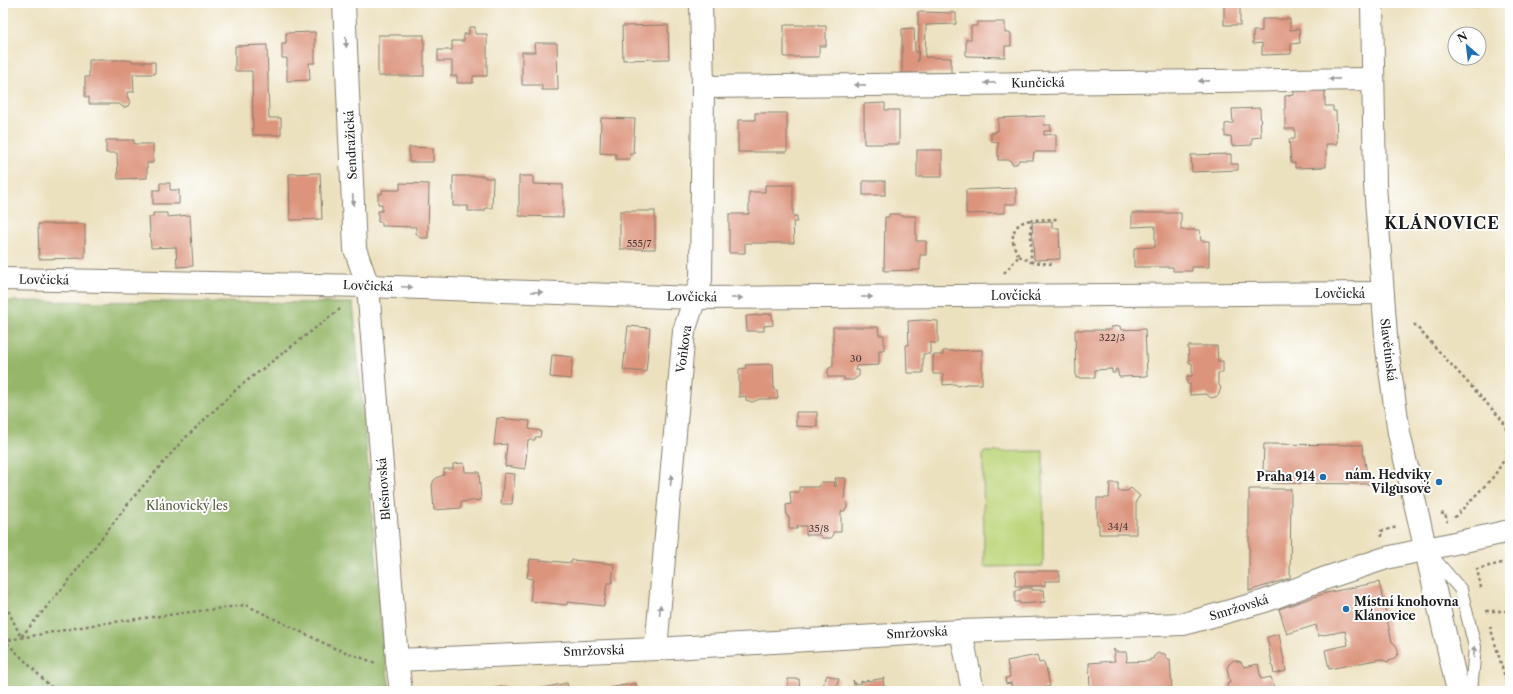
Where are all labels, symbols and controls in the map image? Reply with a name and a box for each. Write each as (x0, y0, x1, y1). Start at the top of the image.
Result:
north arrow (1447, 26, 1487, 66)
text: N (1455, 29, 1470, 46)
one-way arrow (342, 36, 349, 48)
street label: Kunčická (1011, 75, 1066, 90)
one-way arrow (1328, 76, 1340, 83)
one-way arrow (1197, 78, 1210, 84)
one-way arrow (983, 80, 996, 86)
one-way arrow (853, 82, 866, 88)
street label: Sendražická (341, 109, 360, 180)
one-way arrow (350, 194, 356, 207)
district label: KLÁNOVICE (1384, 213, 1500, 233)
house number: 555/7 (627, 237, 651, 250)
street label: Lovčická (19, 272, 70, 287)
street label: Lovčická (343, 277, 394, 294)
one-way arrow (401, 284, 413, 291)
street label: Lovčická (1315, 286, 1366, 301)
street label: Lovčická (991, 288, 1042, 303)
one-way arrow (531, 289, 544, 295)
street label: Lovčická (667, 289, 718, 304)
one-way arrow (861, 294, 874, 300)
one-way arrow (731, 295, 744, 301)
street label: Slavětínská (1377, 318, 1400, 383)
street label: Voňkova (673, 323, 694, 375)
house number: 322/3 (1099, 331, 1125, 344)
house number: 30 (850, 352, 862, 365)
street label: Blešnovská (374, 457, 393, 521)
place label: nám. Hedviky Vilgusové (1345, 467, 1432, 496)
place label: Praha 914 (1256, 469, 1315, 484)
marker: Praha 914 (1318, 472, 1328, 482)
one-way arrow (667, 474, 674, 486)
marker: nám. Hedviky Vilgusové (1434, 477, 1444, 487)
park label: Klánovický les (146, 498, 228, 513)
house number: 34/4 (1108, 520, 1128, 533)
house number: 35/8 (809, 522, 829, 535)
street label: Smržovská (1207, 591, 1271, 624)
place label: Místní knohovna Klánovice (1354, 594, 1460, 623)
one-way arrow (656, 604, 663, 616)
marker: Místní knohovna Klánovice (1341, 604, 1351, 614)
street label: Smržovská (886, 623, 949, 642)
street label: Smržovská (563, 642, 625, 659)
one-way arrow (1471, 646, 1478, 658)

